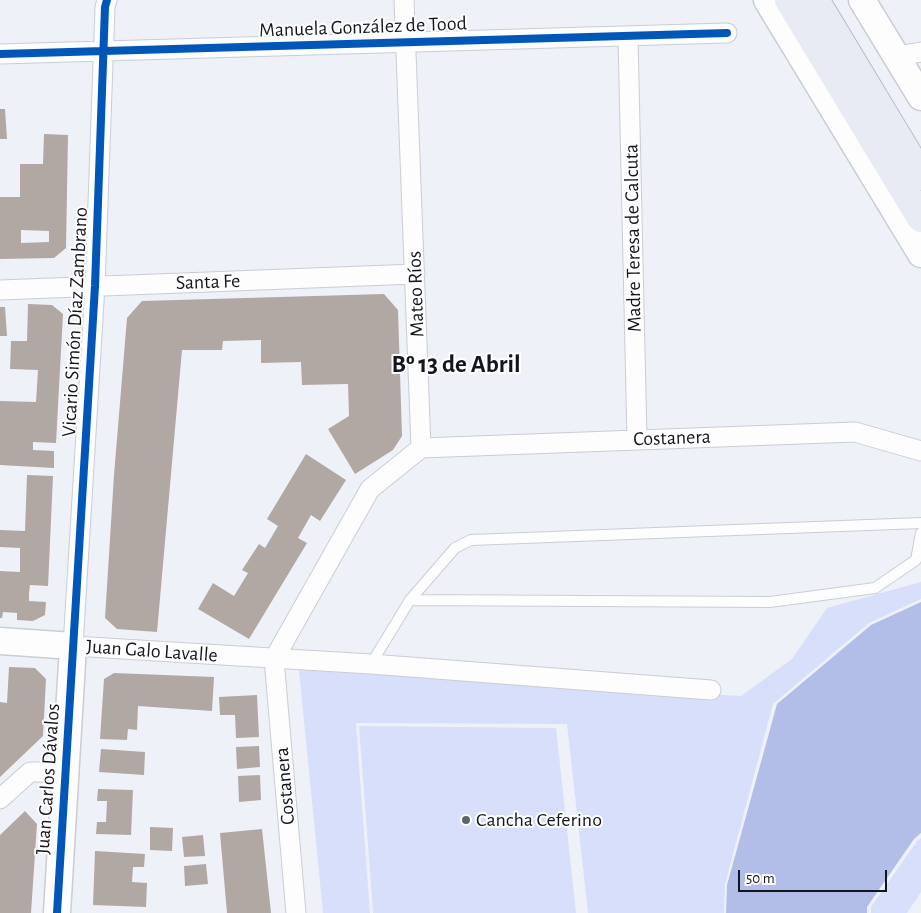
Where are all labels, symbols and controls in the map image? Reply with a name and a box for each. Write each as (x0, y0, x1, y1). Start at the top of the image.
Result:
street label: Manuela González de Tood (259, 11, 467, 43)
street label: Madre Teresa de Calcuta (619, 144, 647, 332)
street label: Vicario Simón Díaz Zambrano (57, 206, 93, 438)
street label: Mateo Ríos (402, 250, 430, 338)
street label: Santa Fe (175, 269, 241, 295)
district label: Bº 13 de Abril (391, 349, 521, 379)
street label: Costanera (633, 425, 711, 451)
street label: Juan Galo Lavalle (85, 634, 219, 668)
street label: Juan Carlos Dávalos (31, 703, 65, 855)
street label: Costanera (270, 746, 300, 826)
place label: Cancha Ceferino (476, 808, 602, 832)
marker: Cancha Ceferino (460, 814, 472, 826)
scale bar (741, 860, 890, 892)
text: 50 m (746, 871, 775, 886)

